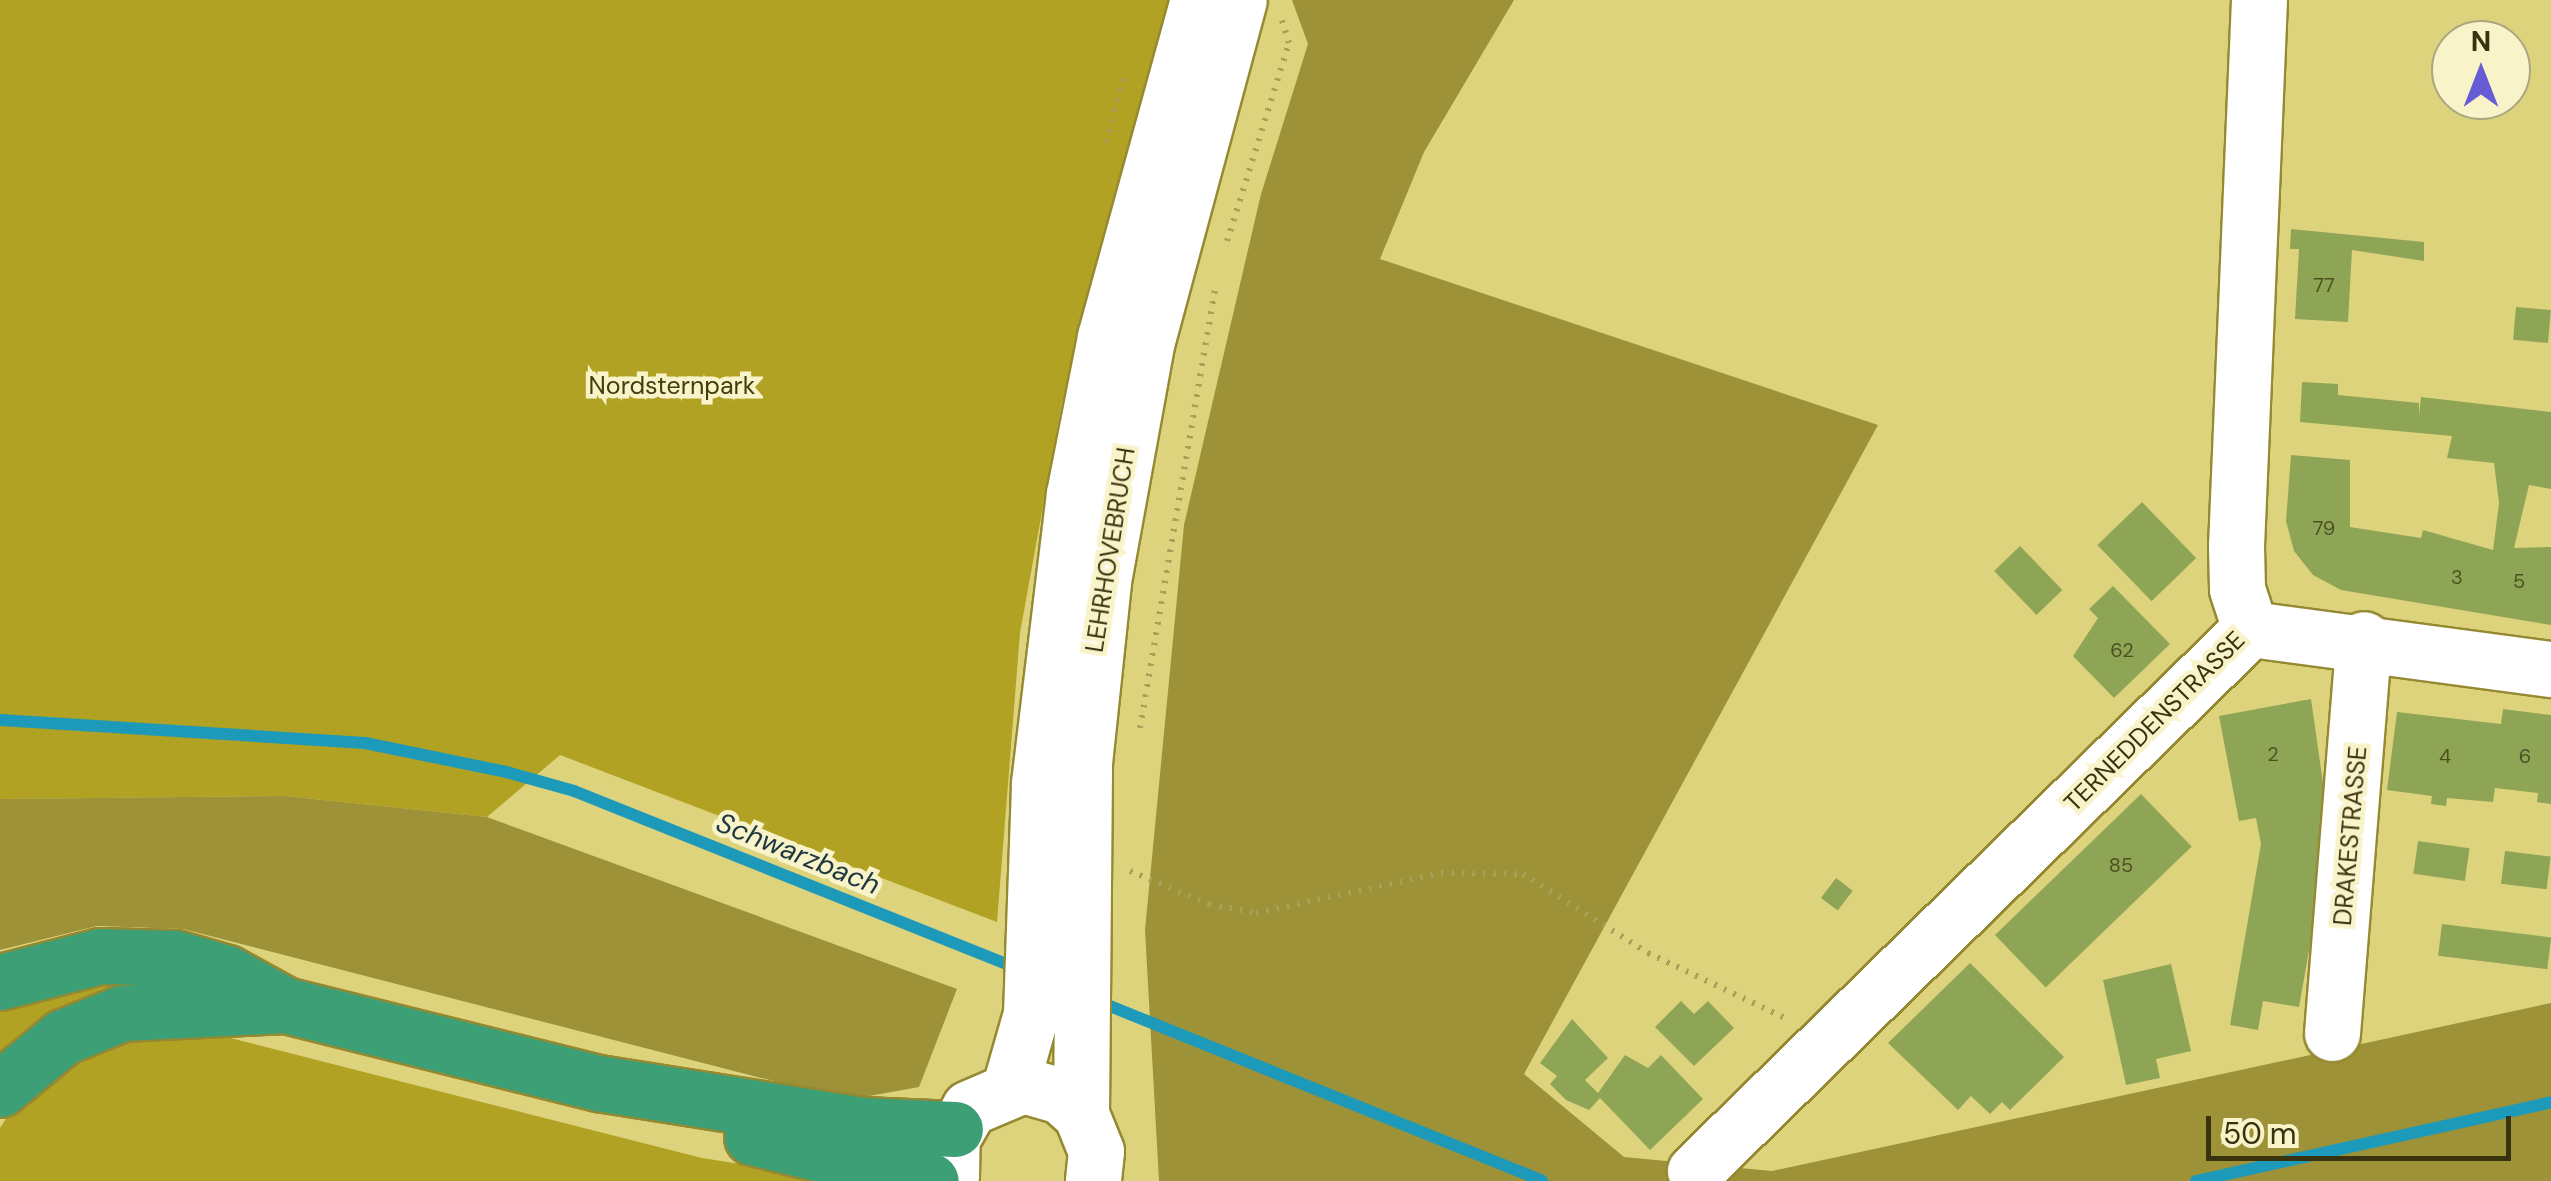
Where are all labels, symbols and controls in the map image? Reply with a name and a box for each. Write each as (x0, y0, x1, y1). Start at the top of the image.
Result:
north arrow (2431, 20, 2531, 120)
text: N (2471, 23, 2491, 60)
house number: 77 (2313, 273, 2335, 297)
park label: Nordsternpark (589, 371, 755, 401)
street label: LEHRHOVEBRUCH (1080, 445, 1142, 655)
house number: 79 (2313, 516, 2335, 540)
house number: 3 (2451, 565, 2463, 589)
house number: 5 (2513, 569, 2525, 593)
street label: TERNEDDENSTRASSE (2059, 626, 2251, 818)
house number: 62 (2110, 638, 2134, 662)
house number: 2 (2267, 742, 2279, 766)
house number: 4 (2439, 744, 2451, 768)
house number: 6 (2519, 744, 2531, 768)
street label: DRAKESTRASSE (2328, 745, 2374, 927)
water label: Schwarzbach (711, 806, 885, 902)
house number: 85 (2109, 853, 2133, 877)
scale bar (2211, 1096, 2516, 1158)
text: 50 m (2223, 1114, 2297, 1153)

